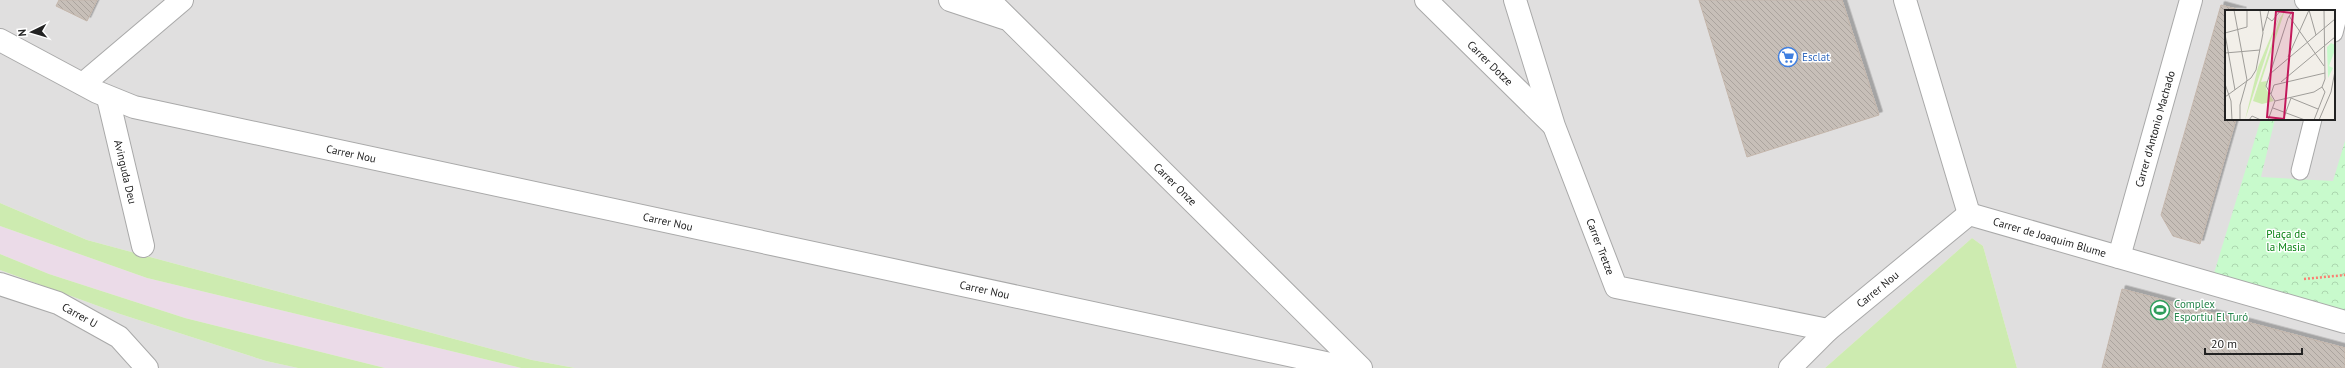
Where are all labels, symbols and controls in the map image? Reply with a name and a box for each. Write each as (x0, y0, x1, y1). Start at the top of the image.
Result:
inset map (2225, 10, 2335, 120)
north arrow (12, 12, 52, 52)
text: N (15, 29, 29, 37)
street label: Carrer Dotze (1464, 38, 1516, 89)
supermarket icon: Esclat (1777, 46, 1799, 68)
place label: Esclat (1802, 50, 1830, 64)
street label: Carrer d'Antonio Machado (2132, 69, 2178, 189)
street label: Avinguda Deu (111, 139, 140, 205)
street label: Carrer Nou (325, 141, 377, 166)
street label: Carrer Onze (1151, 160, 1200, 209)
street label: Carrer Nou (642, 210, 694, 234)
street label: Carrer de Joaquim Blume (1991, 214, 2108, 260)
street label: Carrer Tretze (1583, 216, 1618, 277)
park label: Plaça de la Masia (2266, 227, 2306, 254)
street label: Carrer Nou (1854, 268, 1902, 311)
street label: Carrer Nou (958, 278, 1011, 302)
place label: Complex Esportiu El Turó (2174, 297, 2248, 324)
sports icon: Complex Esportiu El Turó (2149, 299, 2171, 321)
street label: Carrer U (60, 300, 100, 331)
scale bar (2205, 330, 2302, 356)
text: 20 m (2211, 336, 2237, 351)

